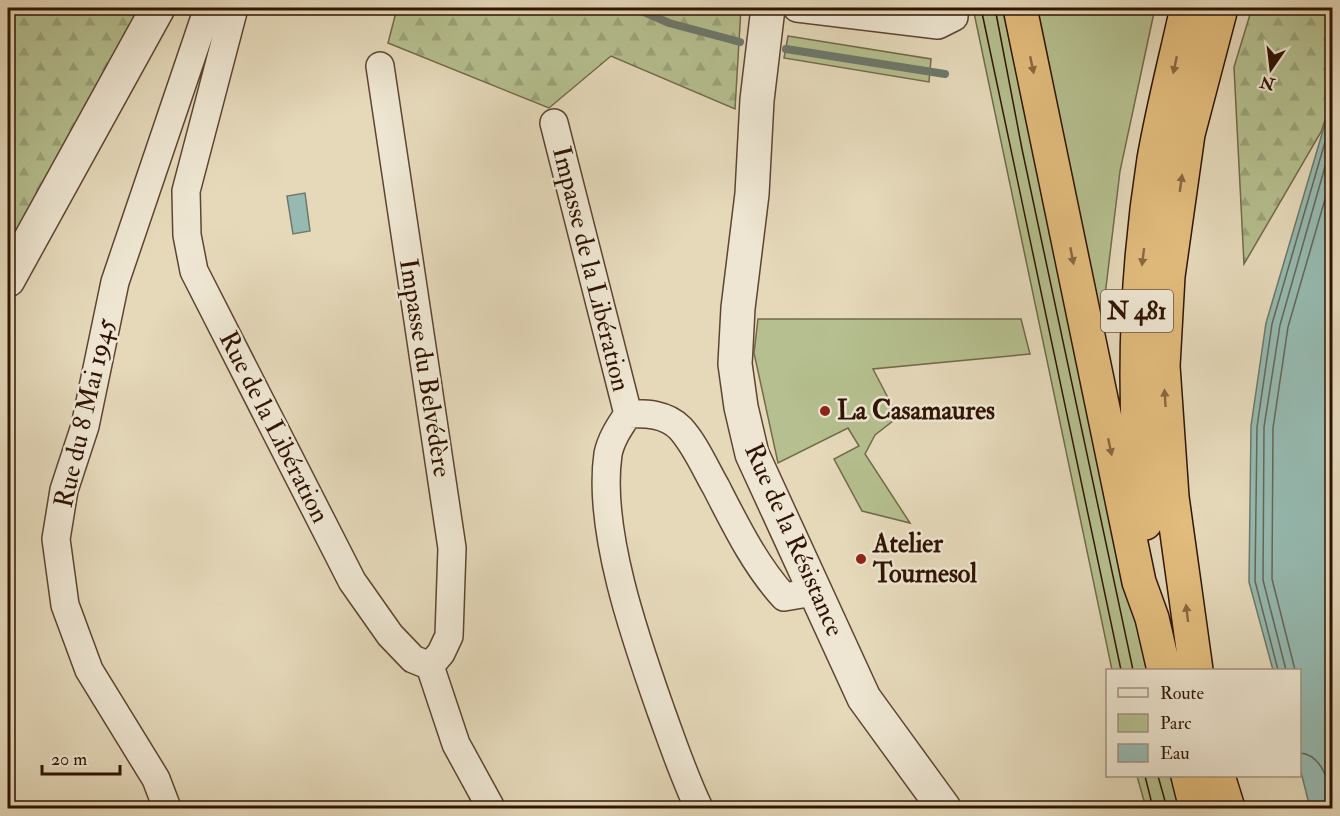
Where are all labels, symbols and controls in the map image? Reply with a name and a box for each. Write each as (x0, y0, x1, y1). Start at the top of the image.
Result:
north arrow (1241, 39, 1301, 99)
one-way arrow (1028, 55, 1037, 74)
one-way arrow (1170, 55, 1179, 74)
text: N (1258, 71, 1278, 94)
street label: Impasse de la Libération (544, 143, 637, 395)
one-way arrow (1176, 173, 1185, 192)
one-way arrow (1068, 246, 1077, 265)
one-way arrow (1138, 247, 1148, 266)
street label: Impasse du Belvédère (391, 256, 458, 480)
road number: N 481 (1101, 290, 1173, 332)
street label: Rue du 8 Mai 1945 (48, 315, 122, 511)
street label: Rue de la Libération (212, 326, 336, 528)
one-way arrow (1160, 388, 1170, 407)
place label: La Casamaures (837, 395, 995, 427)
marker: La Casamaures (818, 404, 832, 418)
one-way arrow (1106, 438, 1115, 457)
street label: Rue de la Résistance (737, 439, 851, 642)
place label: Atelier Tournesol (872, 528, 977, 590)
marker: Atelier Tournesol (854, 552, 868, 566)
one-way arrow (1182, 603, 1192, 622)
legend (1106, 669, 1301, 777)
text: Route (1160, 682, 1204, 705)
text: Parc (1160, 712, 1191, 735)
scale bar (42, 738, 120, 776)
text: Eau (1160, 742, 1190, 765)
text: 20 m (51, 748, 87, 771)

